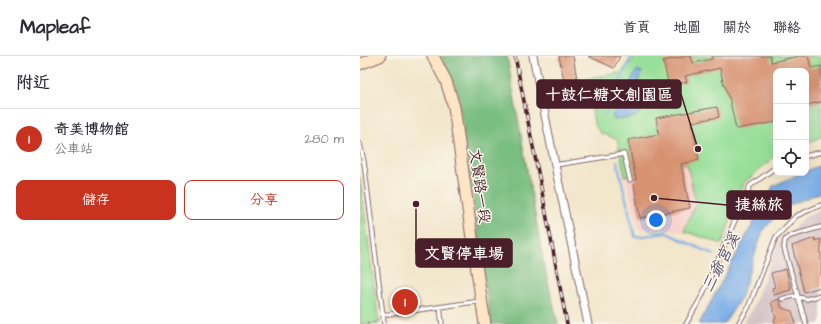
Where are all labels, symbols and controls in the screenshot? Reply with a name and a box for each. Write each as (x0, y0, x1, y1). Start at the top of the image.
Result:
text: Mapleaf (20, 14, 90, 41)
text: 首頁 (623, 18, 651, 38)
text: 地圖 (673, 18, 701, 38)
text: 關於 (723, 18, 751, 38)
text: 聯絡 (773, 18, 801, 38)
map controls (773, 68, 809, 176)
button: + (773, 68, 809, 104)
text: 附近 (16, 71, 50, 95)
callout: 十鼓仁糖文創園區 (537, 80, 681, 108)
text: 十鼓仁糖文創園區 (545, 84, 673, 106)
button: − (773, 104, 809, 140)
text: 奇美博物館 (54, 119, 129, 140)
text: 1 (28, 130, 30, 148)
text: 280 m (305, 130, 344, 148)
text: 公車站 (54, 140, 93, 158)
button: locate (773, 140, 809, 176)
street label: 文賢路一段 (464, 147, 495, 225)
button: 儲存 (16, 180, 176, 220)
button: 分享 (184, 180, 344, 220)
callout: 捷絲旅 (727, 191, 791, 219)
text: 捷絲旅 (735, 194, 784, 216)
your location (646, 210, 666, 230)
water label: 三爺宮溪 (697, 228, 746, 296)
callout: 文賢停車場 (416, 239, 512, 267)
text: 文賢停車場 (424, 243, 504, 265)
pin: 1 (392, 287, 418, 317)

